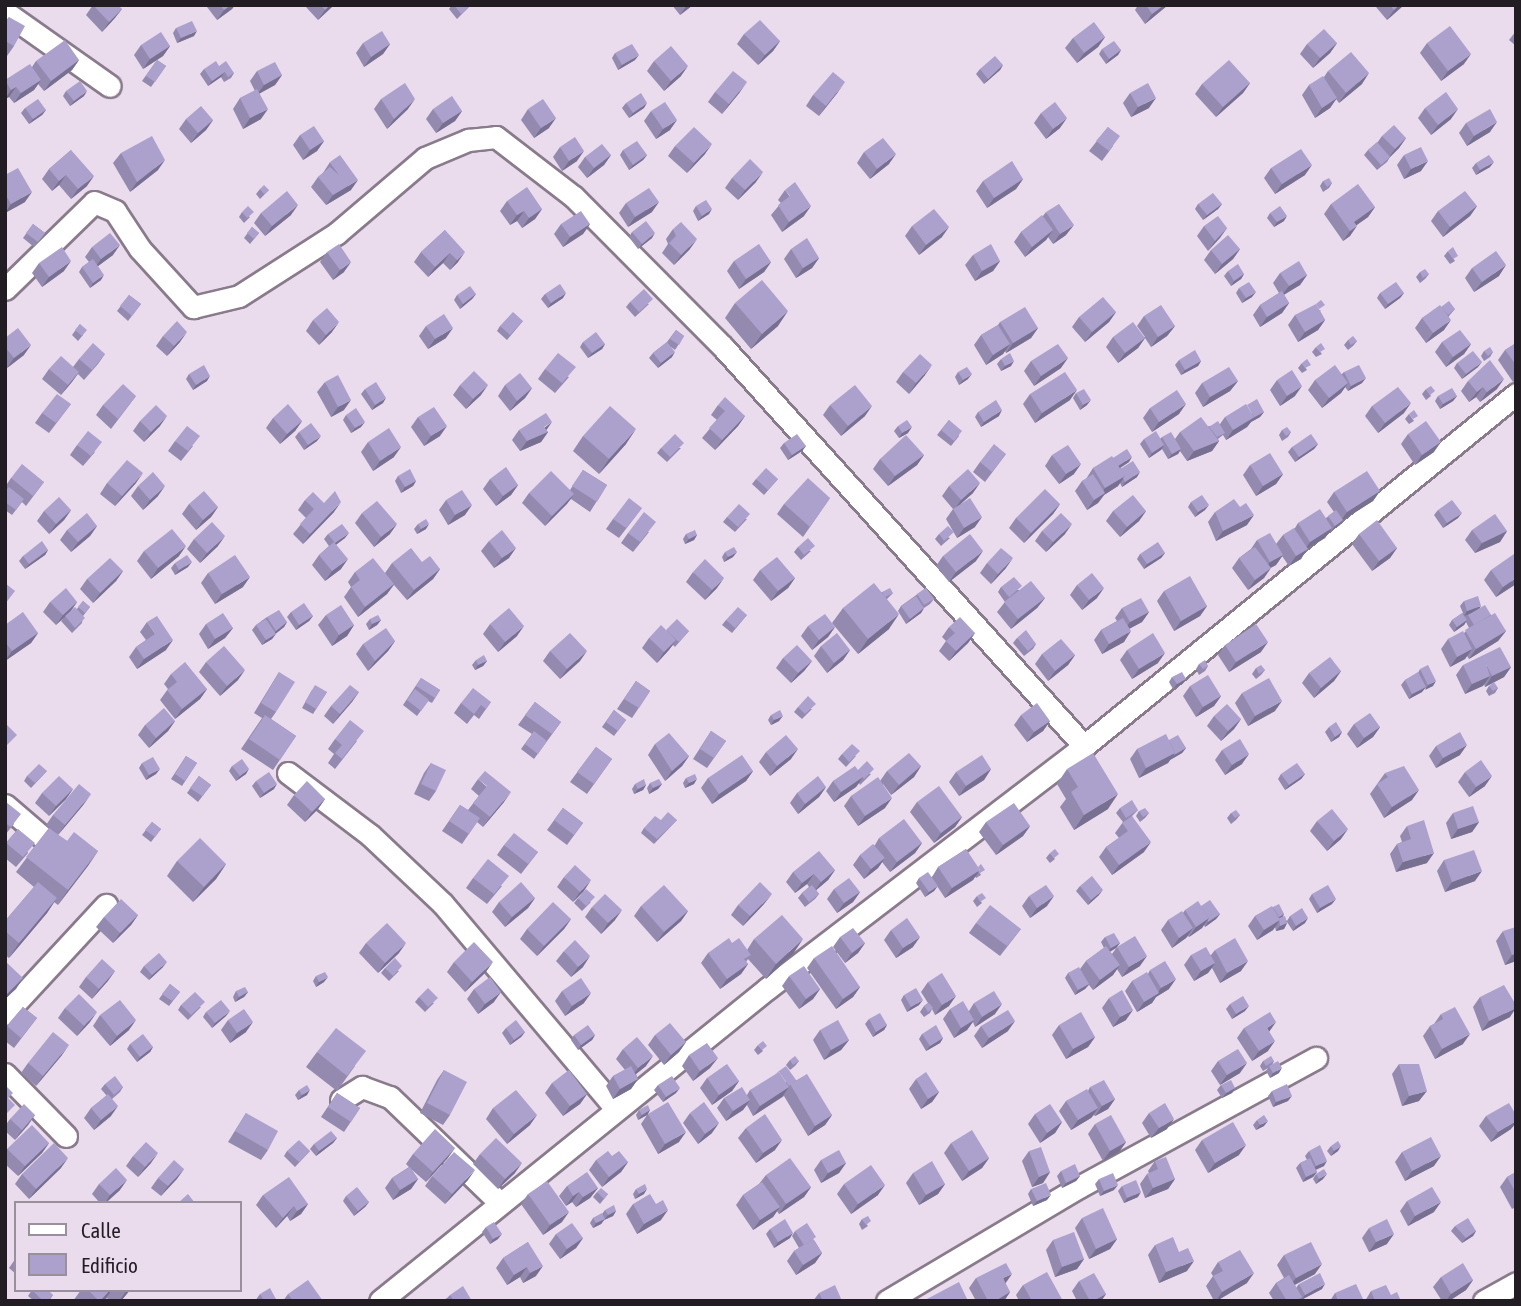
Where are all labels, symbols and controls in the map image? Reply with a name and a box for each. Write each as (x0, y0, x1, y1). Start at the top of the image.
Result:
legend (14, 1201, 242, 1292)
text: Calle (81, 1218, 121, 1242)
text: Edificio (81, 1253, 138, 1277)

